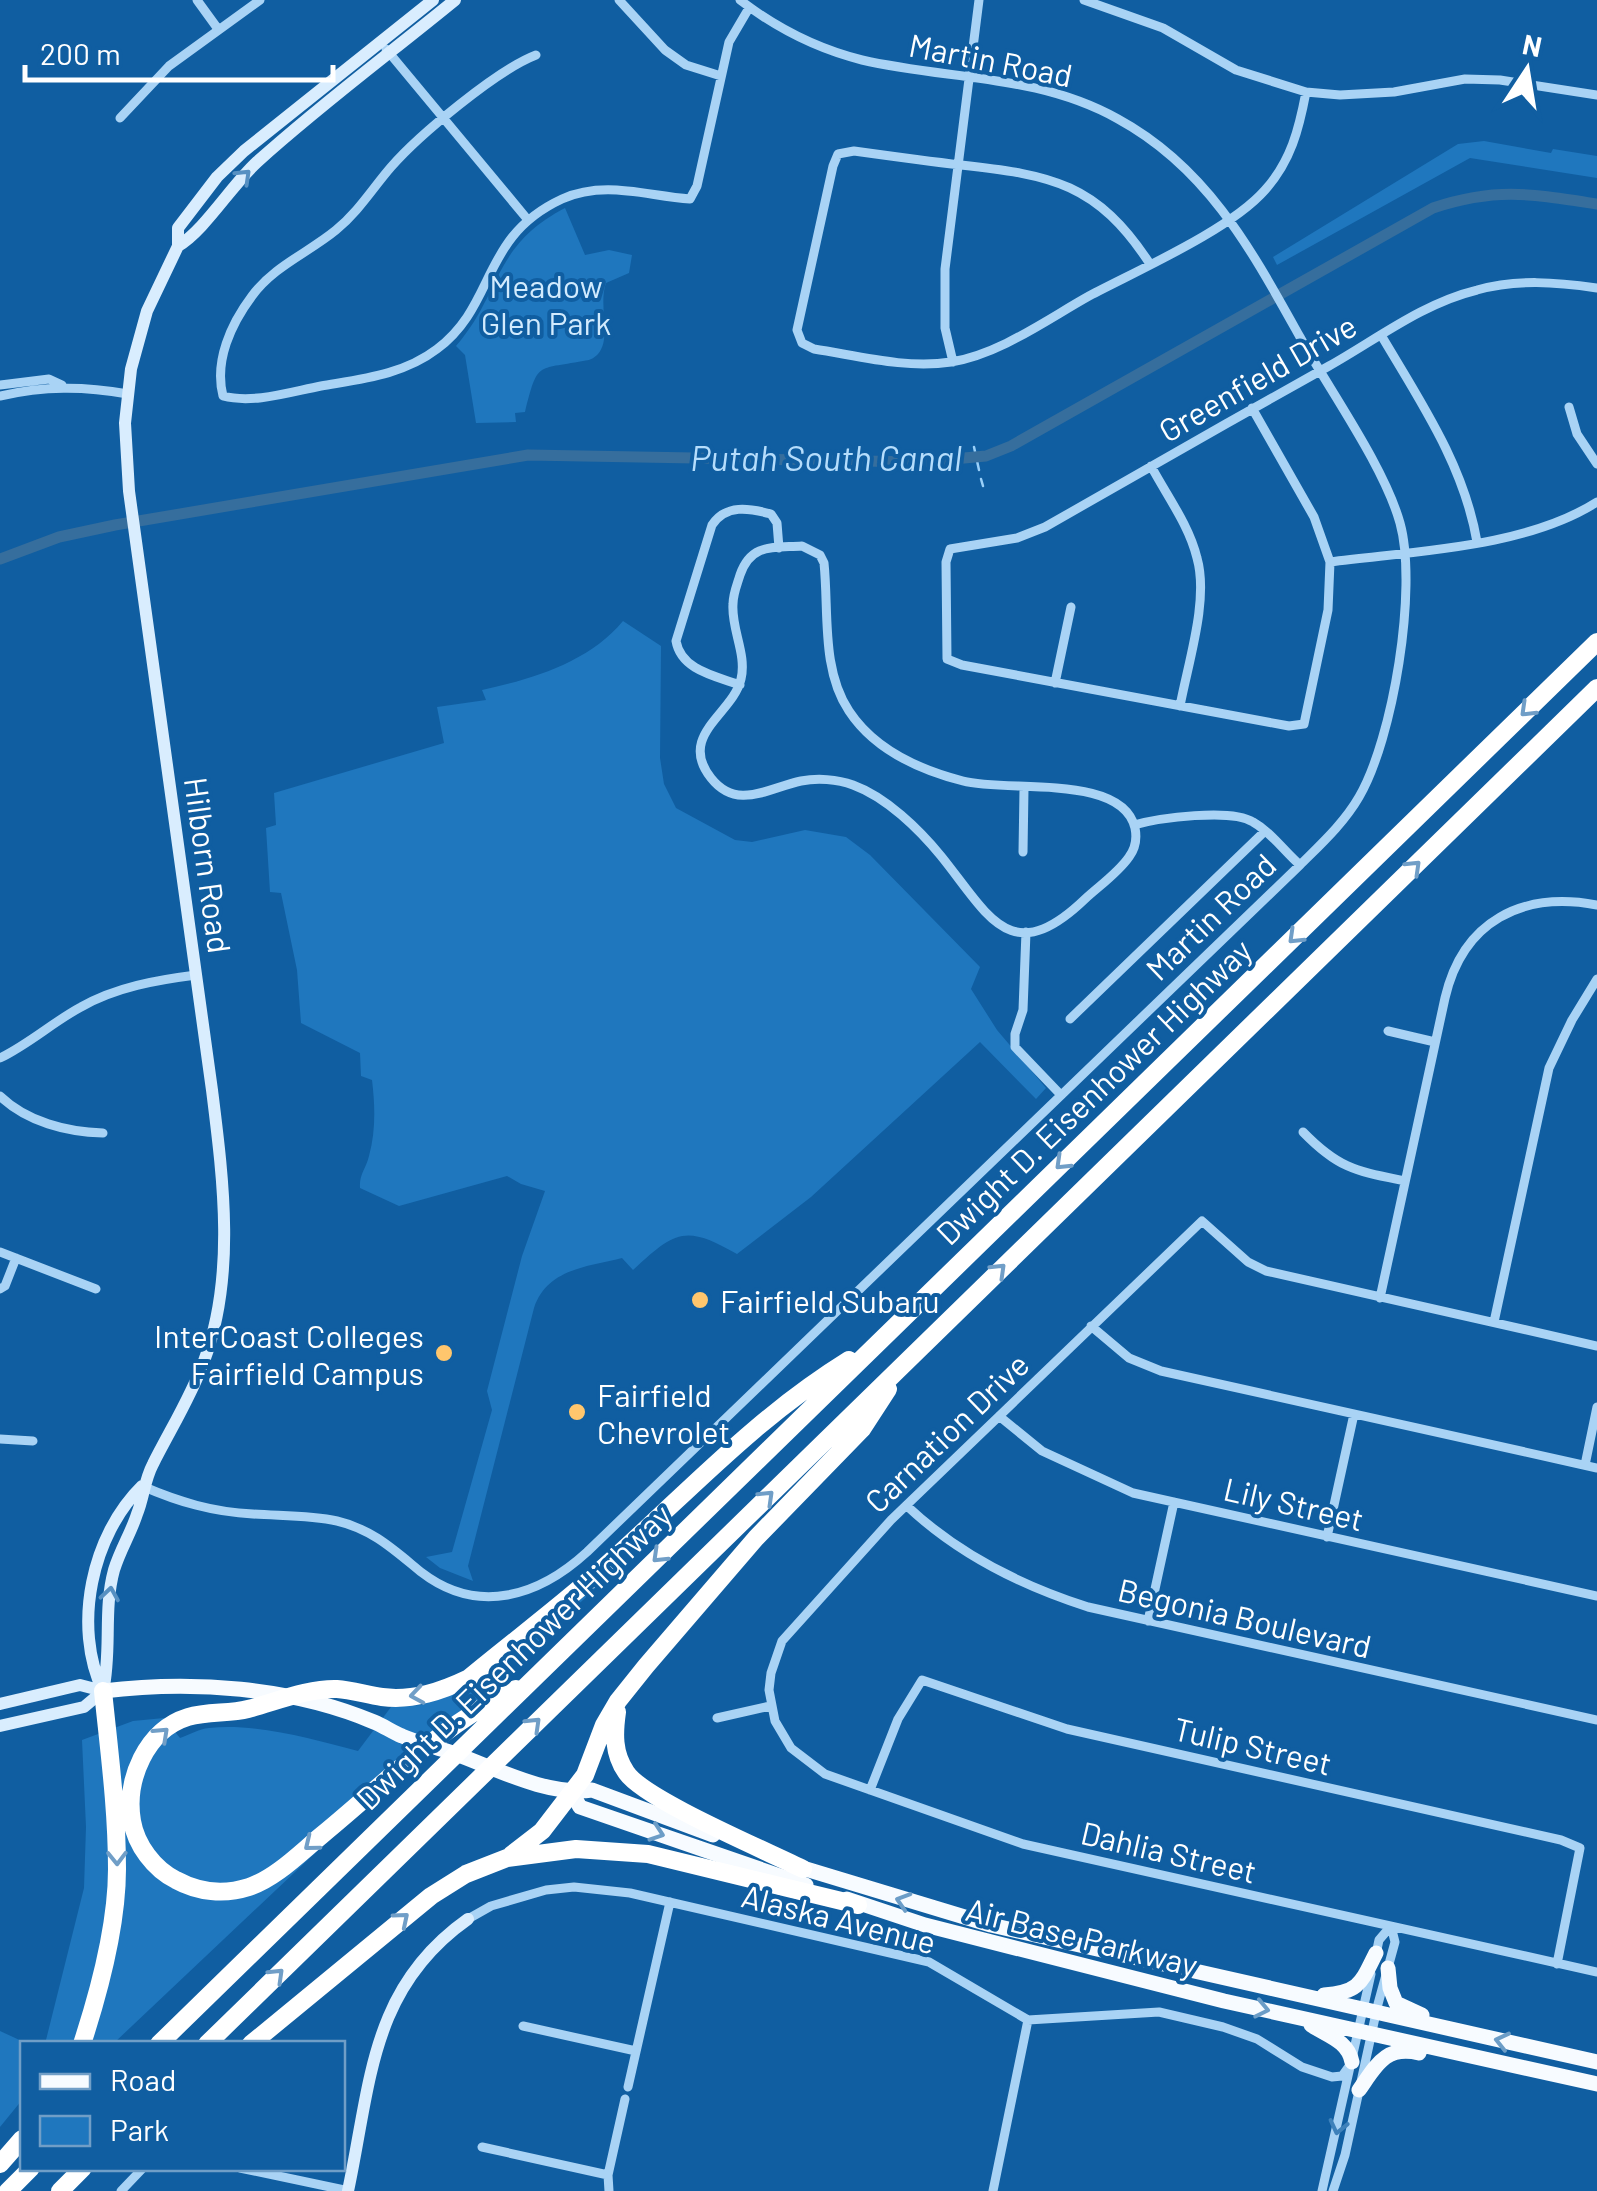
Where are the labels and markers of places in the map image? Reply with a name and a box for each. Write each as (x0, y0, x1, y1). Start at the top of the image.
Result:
place label: Fairfield Subaru (720, 1281, 940, 1319)
marker: Fairfield Subaru (689, 1289, 711, 1311)
place label: InterCoast Colleges Fairfield Campus (154, 1316, 424, 1391)
marker: InterCoast Colleges Fairfield Campus (433, 1342, 455, 1364)
place label: Fairfield Chevrolet (597, 1375, 730, 1450)
marker: Fairfield Chevrolet (566, 1401, 588, 1423)

